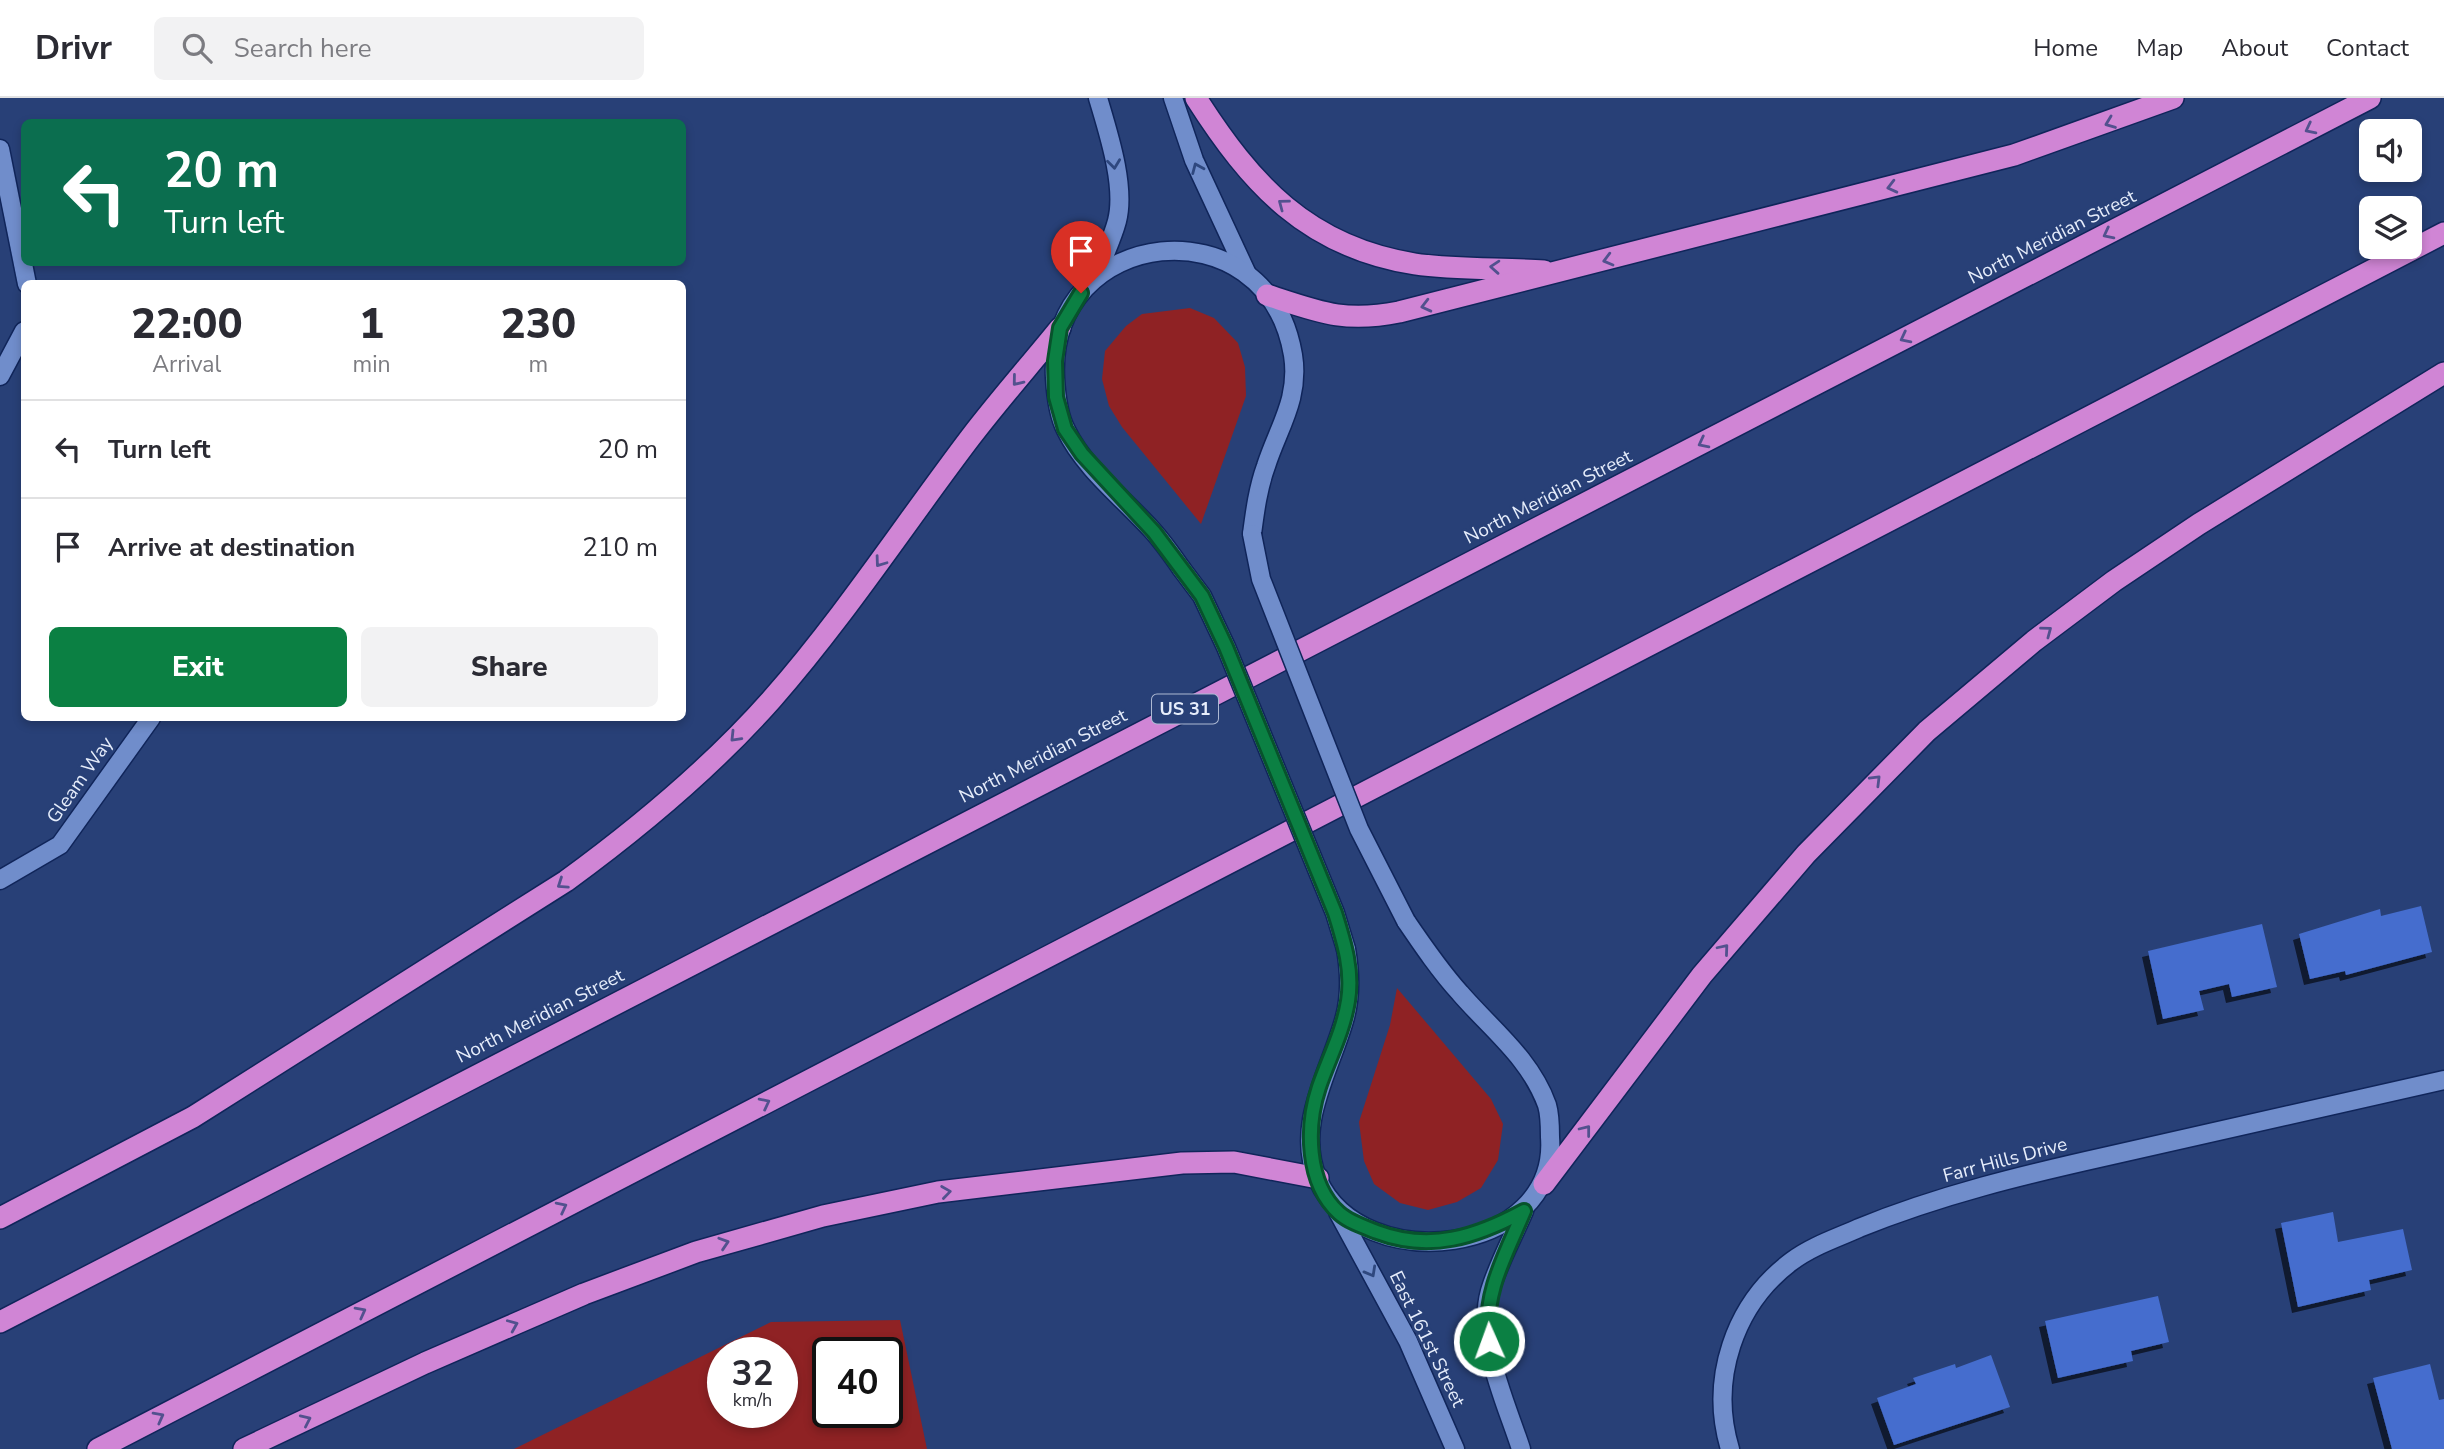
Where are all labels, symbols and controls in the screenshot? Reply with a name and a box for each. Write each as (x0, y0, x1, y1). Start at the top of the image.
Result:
search box (154, 17, 644, 80)
text: Drivr (35, 26, 112, 71)
icon: search (178, 29, 216, 67)
text: Search here (234, 31, 372, 66)
text: Home (2033, 32, 2098, 64)
text: Map (2136, 32, 2183, 64)
text: About (2221, 32, 2288, 64)
text: Contact (2326, 32, 2409, 64)
one-way arrow (2104, 114, 2116, 128)
map controls (2359, 119, 2422, 259)
button: sound (2359, 119, 2422, 182)
one-way arrow (2304, 121, 2317, 135)
text: 20 m (164, 137, 279, 204)
icon: left (49, 147, 140, 238)
one-way arrow (1107, 158, 1122, 170)
one-way arrow (1191, 162, 1205, 175)
one-way arrow (1886, 179, 1898, 193)
street label: North Meridian Street (1964, 183, 2141, 291)
button: layers (2359, 196, 2422, 259)
one-way arrow (1278, 200, 1290, 213)
text: Turn left (164, 201, 284, 244)
pin (1051, 221, 1111, 293)
one-way arrow (2102, 226, 2115, 239)
icon: arrive (1062, 232, 1100, 270)
one-way arrow (1603, 252, 1615, 266)
one-way arrow (1490, 260, 1501, 275)
text: 22:00 (131, 296, 243, 353)
text: 1 (359, 296, 384, 353)
text: 230 (501, 296, 576, 353)
one-way arrow (1420, 297, 1432, 312)
one-way arrow (1900, 330, 1913, 344)
text: Arrival (152, 349, 221, 380)
text: min (353, 349, 391, 380)
text: m (528, 349, 548, 380)
one-way arrow (1013, 372, 1025, 385)
icon: left (49, 430, 87, 468)
text: Turn left (108, 432, 211, 467)
text: 20 m (598, 432, 658, 467)
one-way arrow (1698, 434, 1710, 448)
street label: North Meridian Street (1460, 443, 1637, 551)
icon: arrive (49, 528, 87, 566)
text: Arrive at destination (108, 530, 355, 565)
text: 210 m (582, 530, 658, 565)
one-way arrow (875, 554, 888, 567)
button: Exit (49, 627, 347, 707)
button: Share (361, 627, 658, 707)
one-way arrow (2040, 627, 2052, 639)
road number: US 31 (1152, 694, 1218, 724)
street label: North Meridian Street (955, 702, 1132, 810)
one-way arrow (731, 729, 743, 741)
street label: Gleam Way (41, 731, 120, 829)
one-way arrow (1868, 776, 1881, 789)
one-way arrow (556, 875, 569, 888)
one-way arrow (1716, 945, 1728, 958)
street label: North Meridian Street (452, 962, 629, 1070)
one-way arrow (758, 1098, 770, 1111)
one-way arrow (1578, 1126, 1591, 1138)
street label: Farr Hills Drive (1940, 1131, 2070, 1189)
one-way arrow (940, 1184, 952, 1199)
one-way arrow (555, 1202, 568, 1216)
one-way arrow (718, 1236, 730, 1251)
one-way arrow (1363, 1265, 1376, 1277)
street label: East 161st Street (1383, 1267, 1471, 1412)
position arrow (1452, 1304, 1526, 1378)
one-way arrow (353, 1307, 366, 1321)
one-way arrow (505, 1319, 518, 1333)
speed limit sign: 40 (812, 1337, 903, 1428)
text: 32 (731, 1350, 774, 1397)
text: km/h (733, 1388, 772, 1412)
one-way arrow (152, 1412, 164, 1426)
one-way arrow (299, 1414, 311, 1428)

